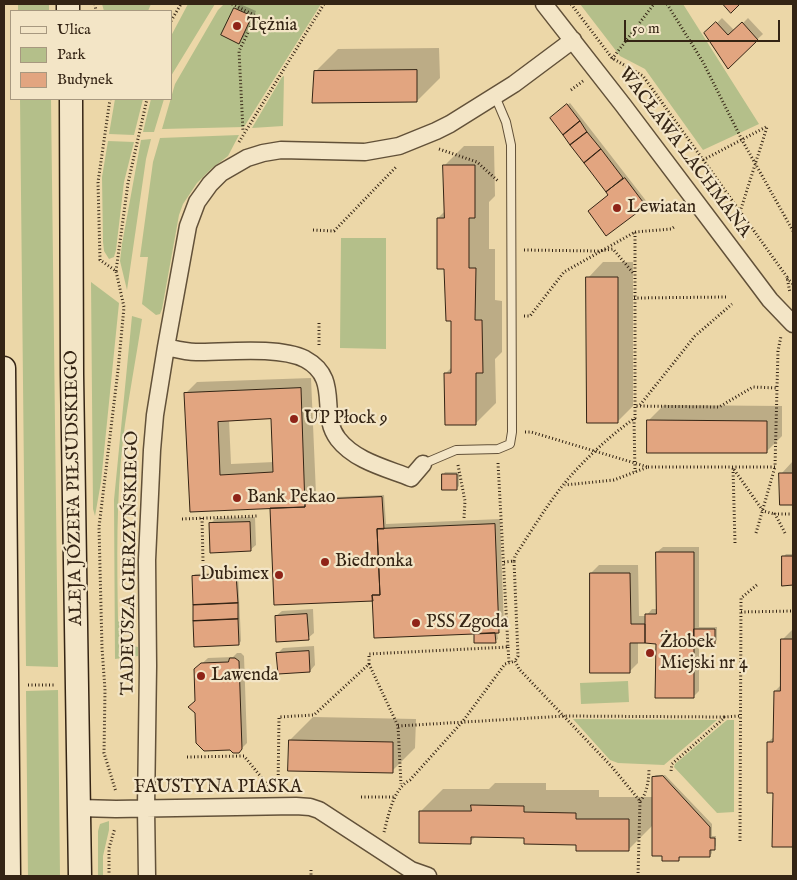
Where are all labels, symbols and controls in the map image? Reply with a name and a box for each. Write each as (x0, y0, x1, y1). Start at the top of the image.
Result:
legend (10, 10, 172, 100)
scale bar (627, 10, 783, 42)
place label: Tężnia (247, 15, 297, 37)
text: 50 m (632, 19, 660, 38)
text: Ulica (57, 20, 91, 39)
marker: Tężnia (231, 20, 243, 32)
text: Park (57, 45, 86, 64)
street label: WACŁAWA LACHMANA (613, 64, 755, 242)
text: Budynek (57, 70, 113, 89)
place label: Lewiatan (627, 197, 696, 219)
marker: Lewiatan (611, 202, 623, 214)
street label: ALEJA JÓZEFA PIŁSUDSKIEGO (62, 350, 88, 626)
place label: UP Płock 9 (304, 408, 388, 430)
marker: UP Płock 9 (288, 413, 300, 425)
street label: TADEUSZA GIERZYŃSKIEGO (118, 430, 144, 696)
place label: Bank Pekao (247, 487, 335, 509)
marker: Bank Pekao (231, 492, 243, 504)
place label: Biedronka (335, 551, 413, 573)
marker: Biedronka (319, 556, 331, 568)
place label: Dubimex (200, 564, 269, 586)
marker: Dubimex (273, 569, 285, 581)
place label: PSS Zgoda (426, 612, 508, 634)
marker: PSS Zgoda (410, 617, 422, 629)
place label: Żłobek Miejski nr 4 (660, 632, 748, 674)
marker: Żłobek Miejski nr 4 (644, 647, 656, 659)
place label: Lawenda (211, 665, 278, 687)
marker: Lawenda (195, 670, 207, 682)
street label: FAUSTYNA PIASKA (134, 777, 302, 799)

